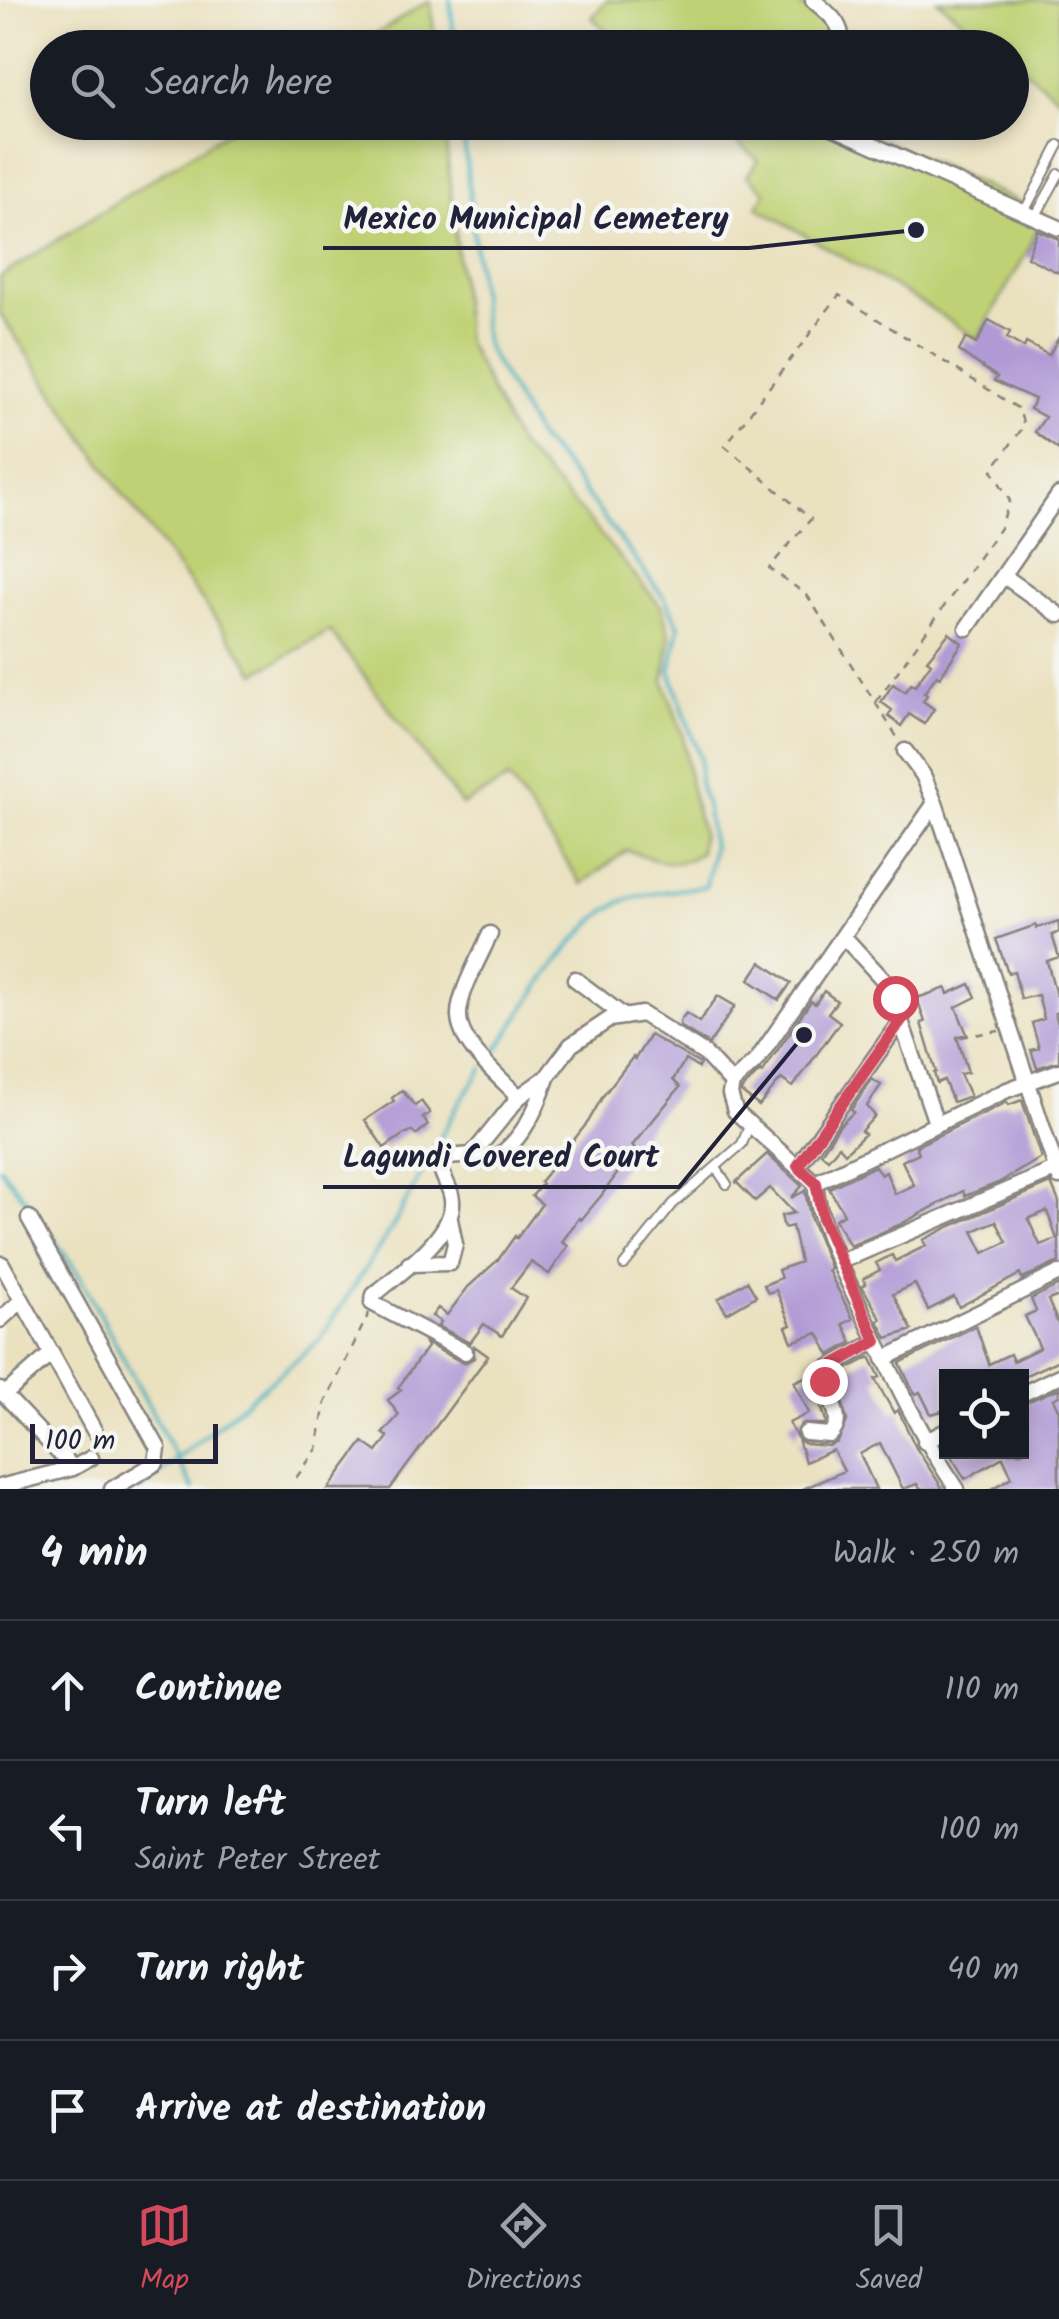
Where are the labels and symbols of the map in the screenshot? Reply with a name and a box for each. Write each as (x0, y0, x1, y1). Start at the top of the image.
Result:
callout: Mexico Municipal Cemetery (323, 186, 749, 248)
text: Mexico Municipal Cemetery (343, 195, 729, 246)
route start (873, 976, 919, 1022)
callout: Lagundi Covered Court (323, 1125, 679, 1187)
text: Lagundi Covered Court (343, 1133, 660, 1184)
route end (802, 1359, 848, 1405)
scale bar (30, 1419, 218, 1464)

